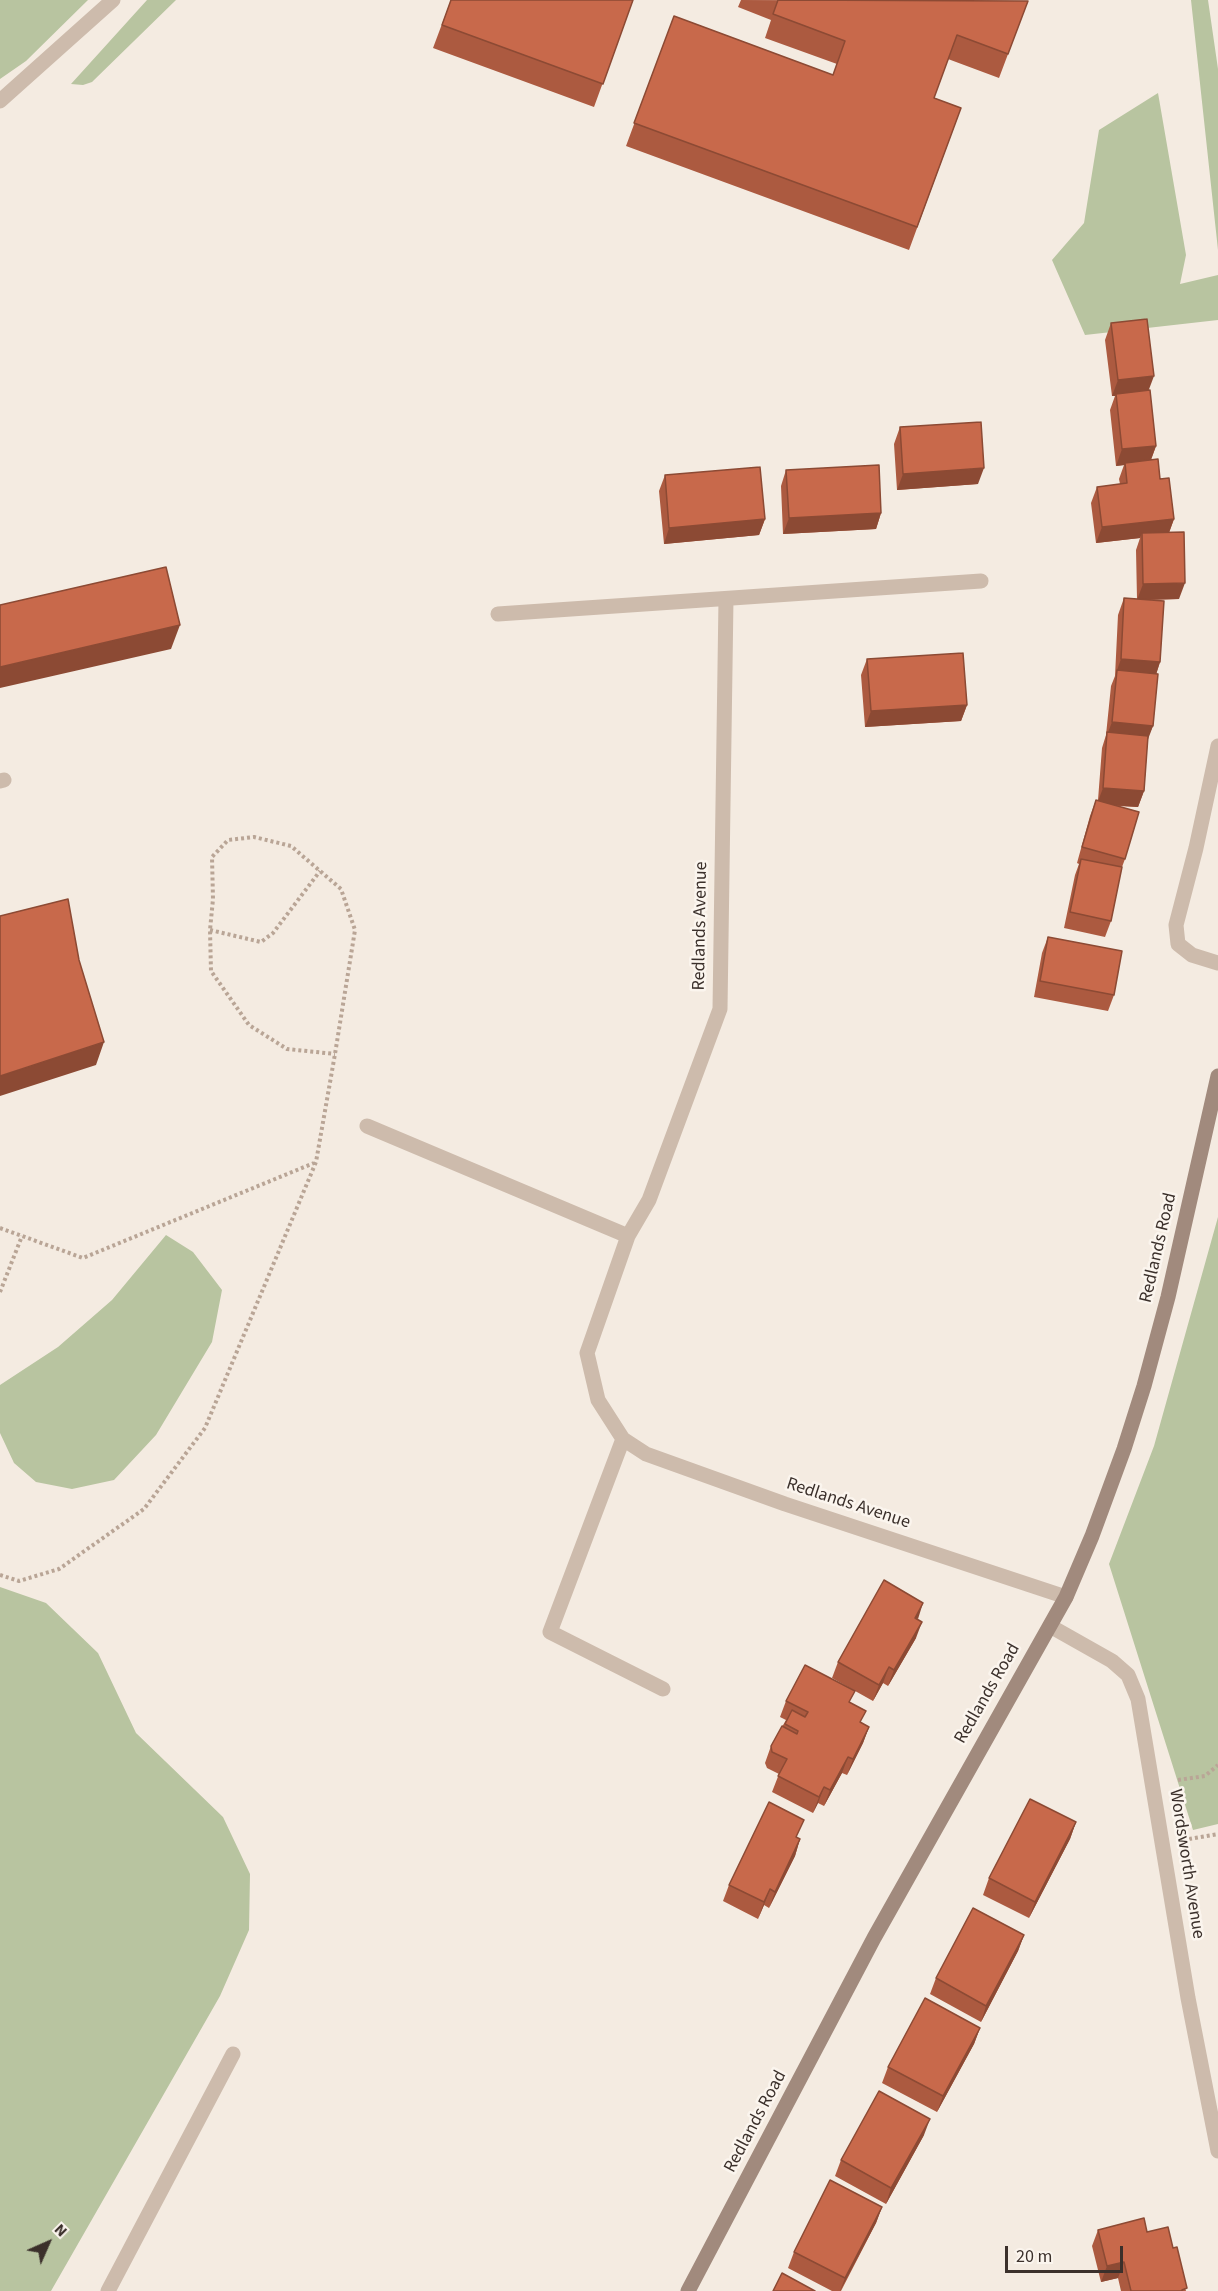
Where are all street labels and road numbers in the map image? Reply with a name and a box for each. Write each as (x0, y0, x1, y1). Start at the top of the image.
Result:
street label: Redlands Avenue (689, 861, 713, 991)
street label: Redlands Road (1136, 1191, 1182, 1305)
street label: Redlands Avenue (783, 1474, 913, 1534)
street label: Redlands Road (951, 1640, 1025, 1748)
street label: Wordsworth Avenue (1163, 1788, 1209, 1940)
street label: Redlands Road (720, 2067, 792, 2177)

